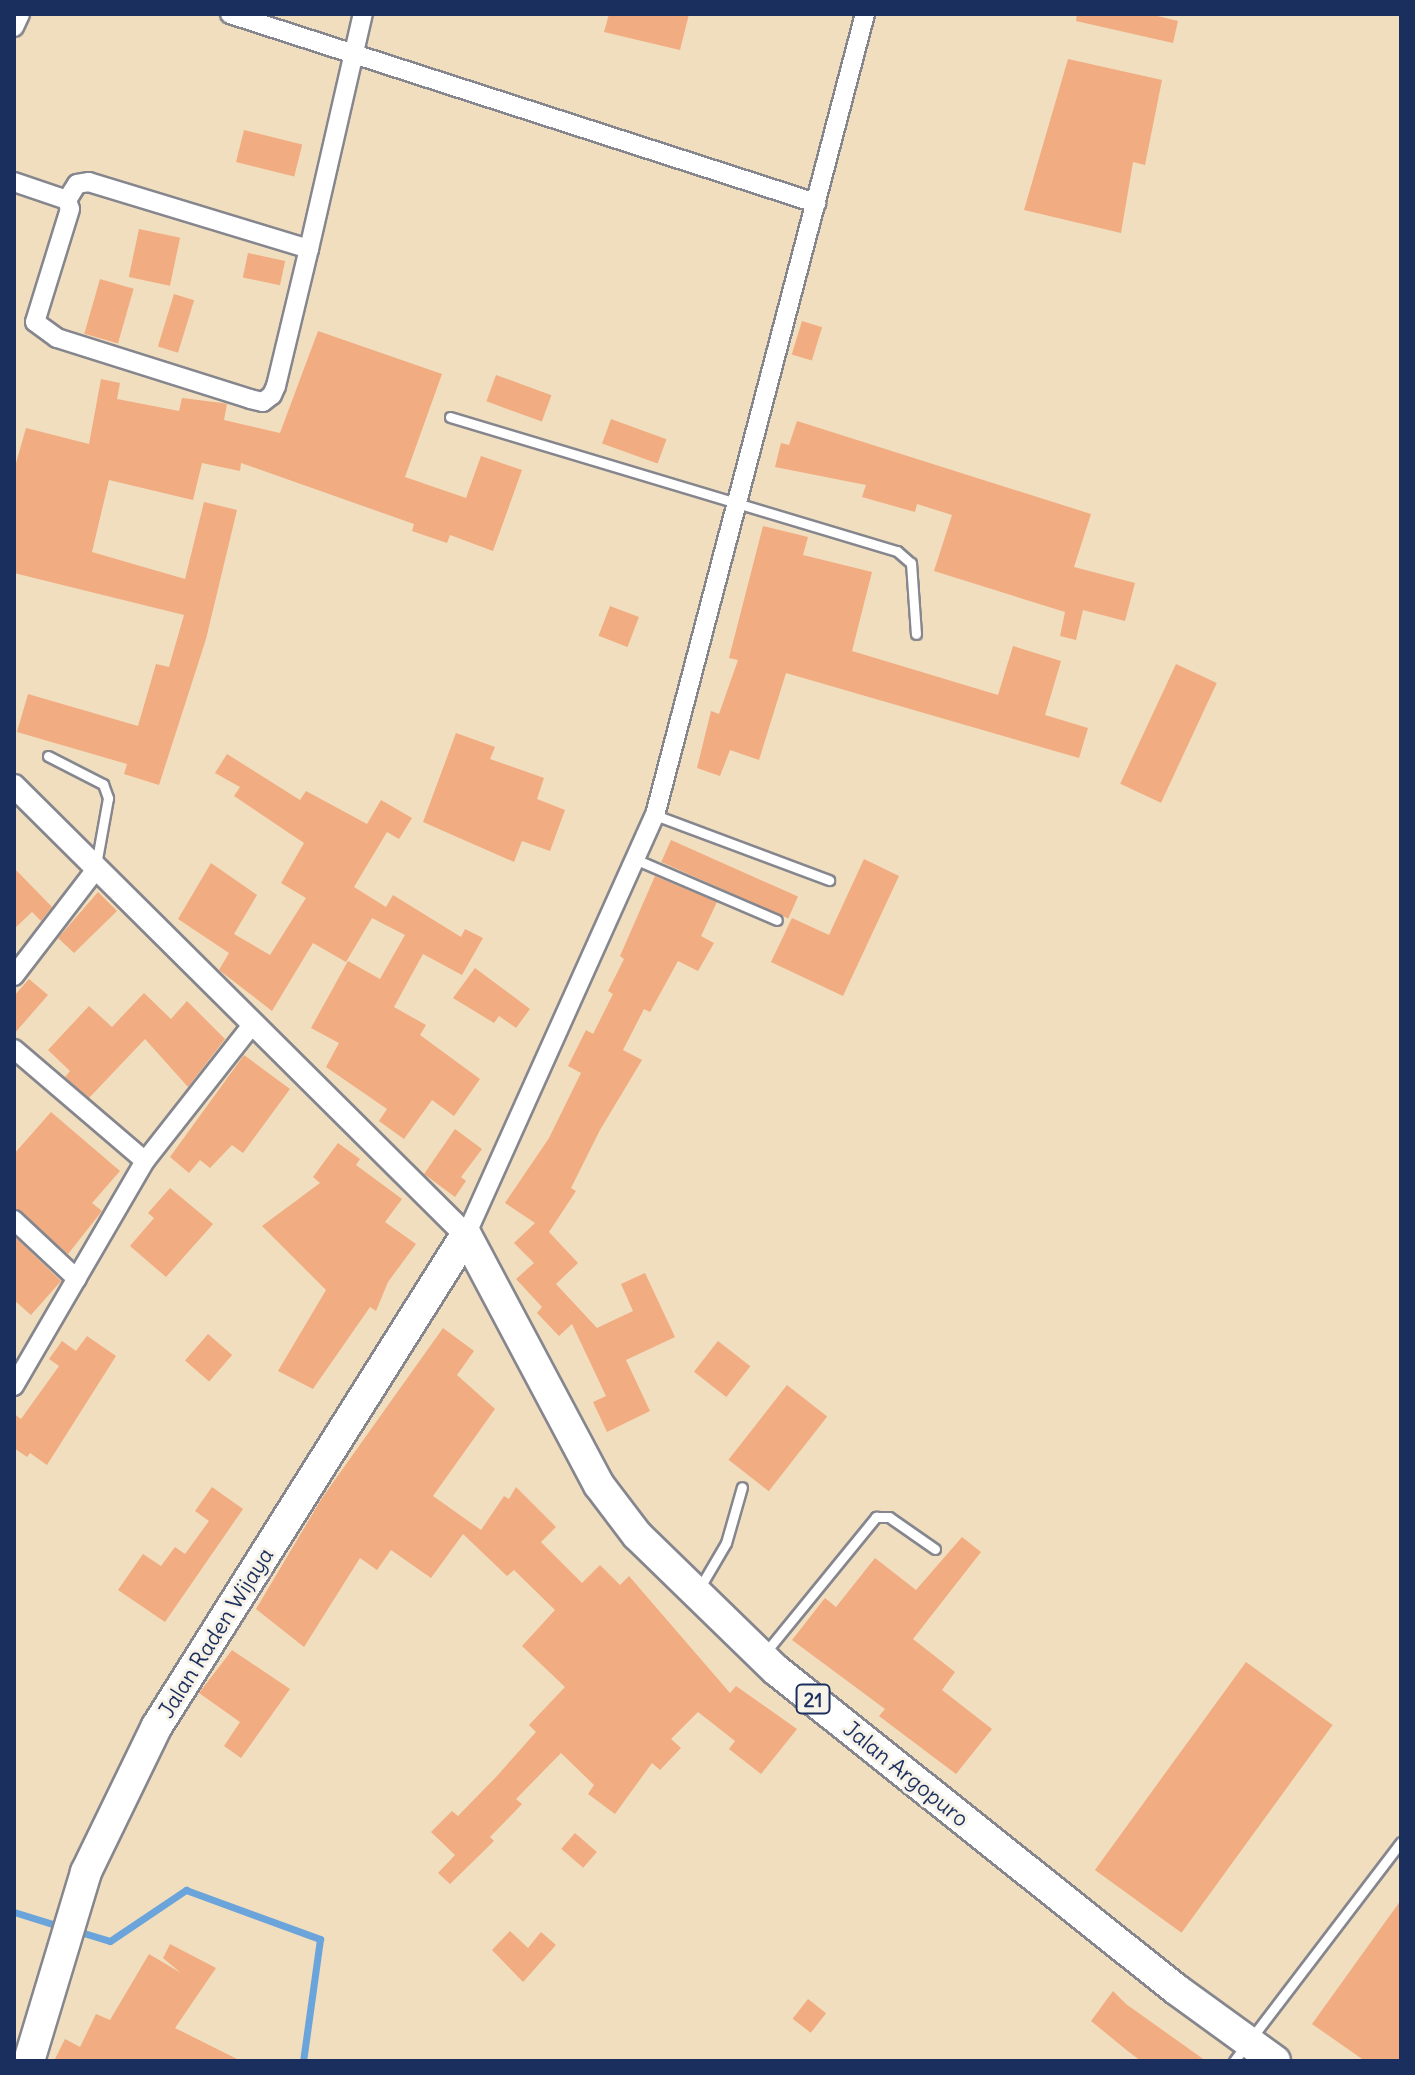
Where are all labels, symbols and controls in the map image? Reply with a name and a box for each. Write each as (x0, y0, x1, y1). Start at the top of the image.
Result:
street label: Jalan Raden Wijaya (153, 1543, 279, 1723)
road number: 21 (795, 1683, 831, 1715)
street label: Jalan Argopuro (838, 1716, 974, 1832)

